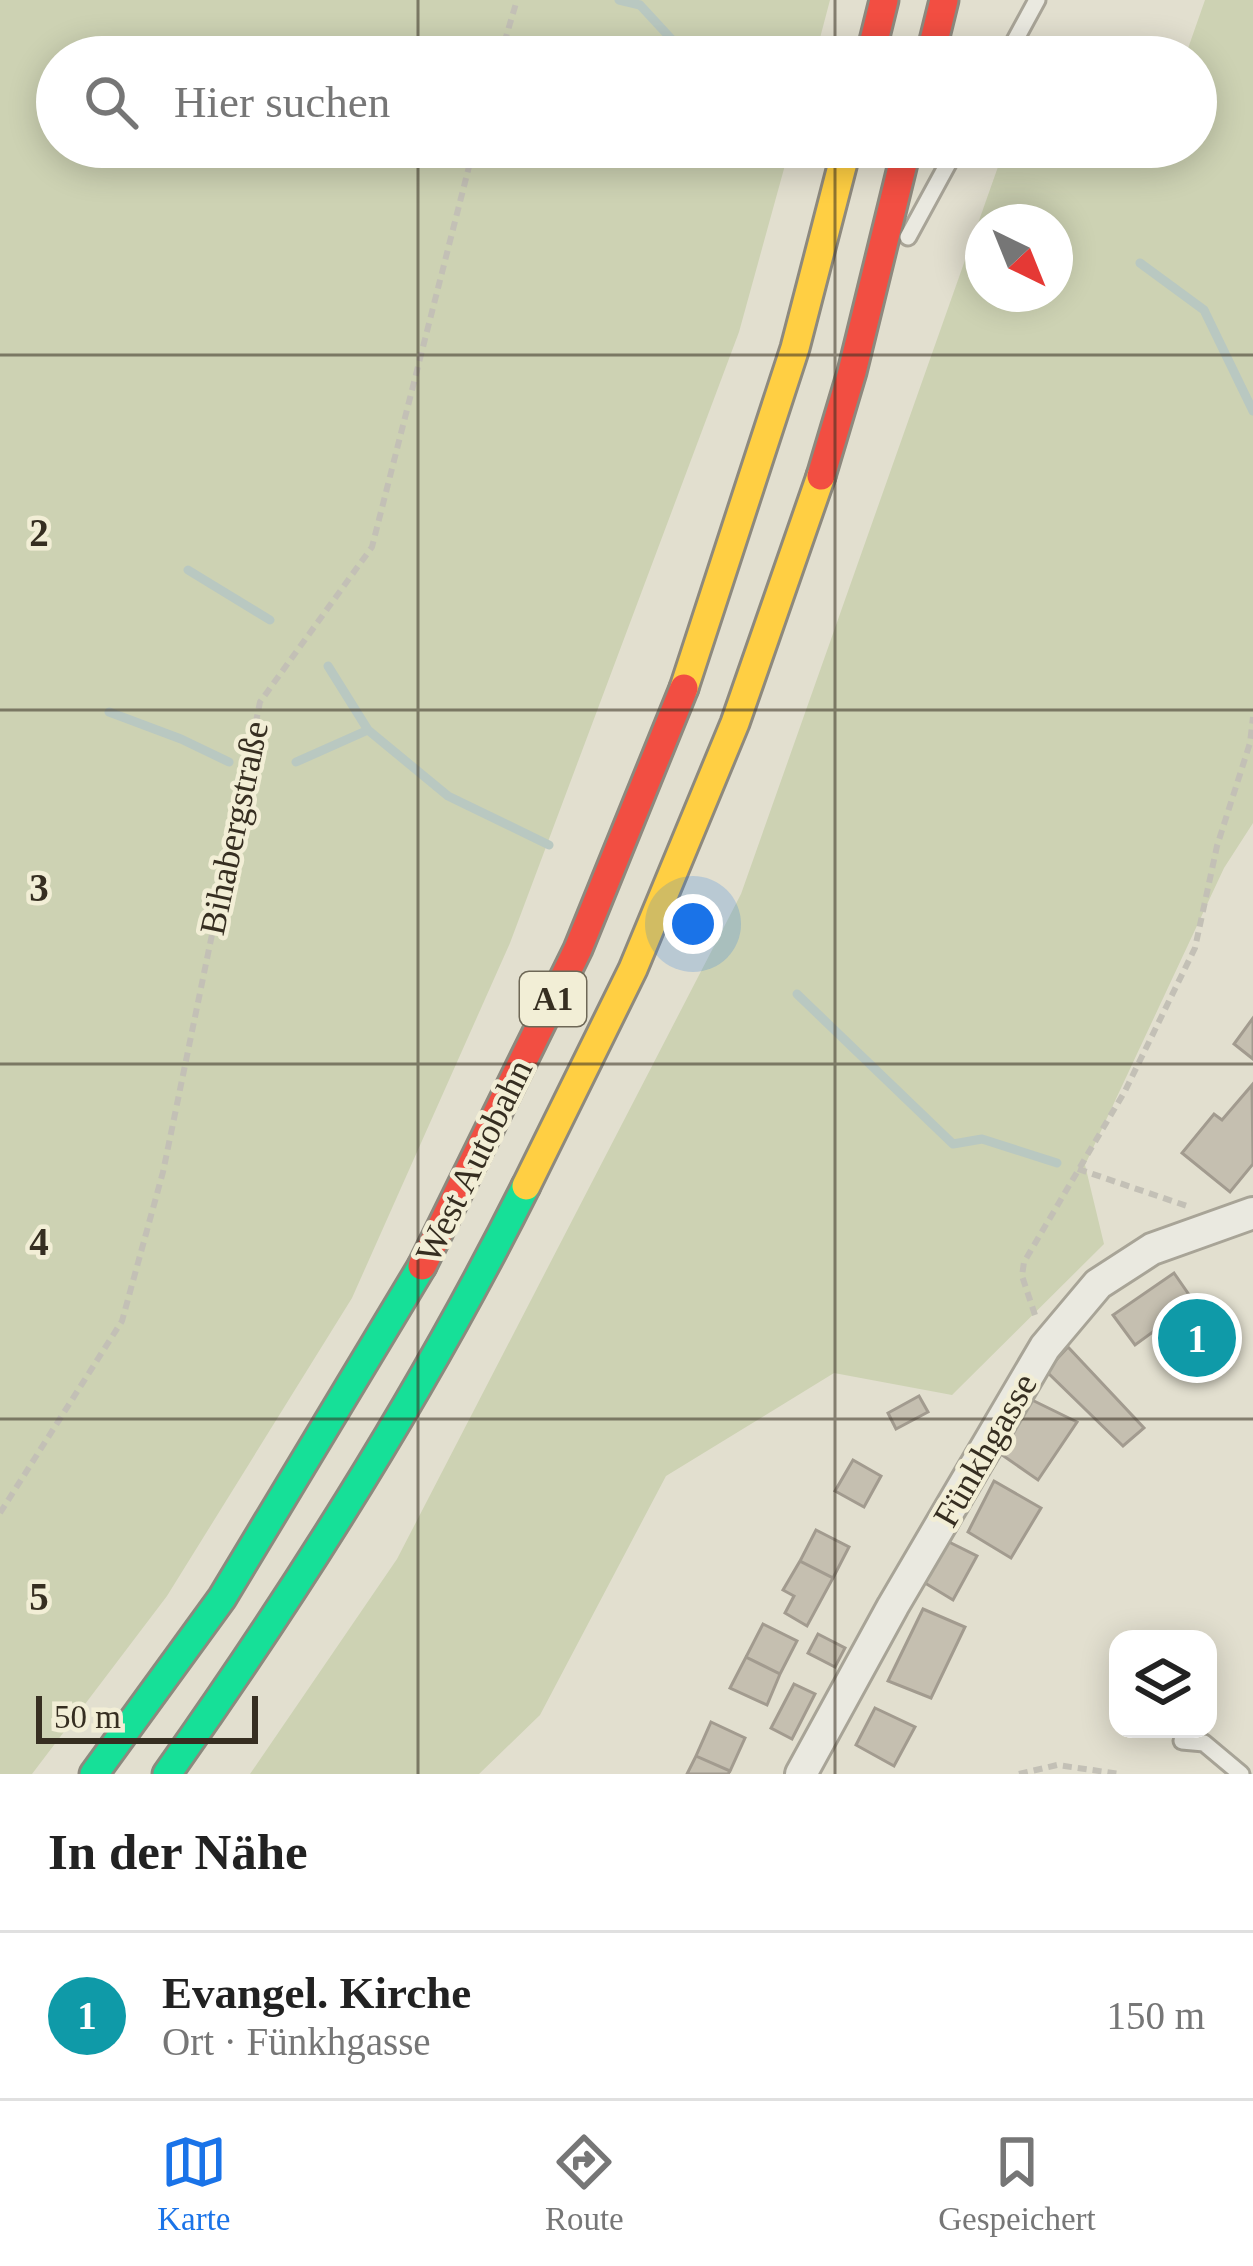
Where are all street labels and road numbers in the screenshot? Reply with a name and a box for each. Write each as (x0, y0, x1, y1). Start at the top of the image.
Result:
street label: Bihabergstraße (192, 718, 276, 938)
road number: A1 (520, 972, 586, 1026)
street label: West Autobahn (408, 1053, 540, 1269)
street label: Fünkhgasse (925, 1366, 1045, 1534)

